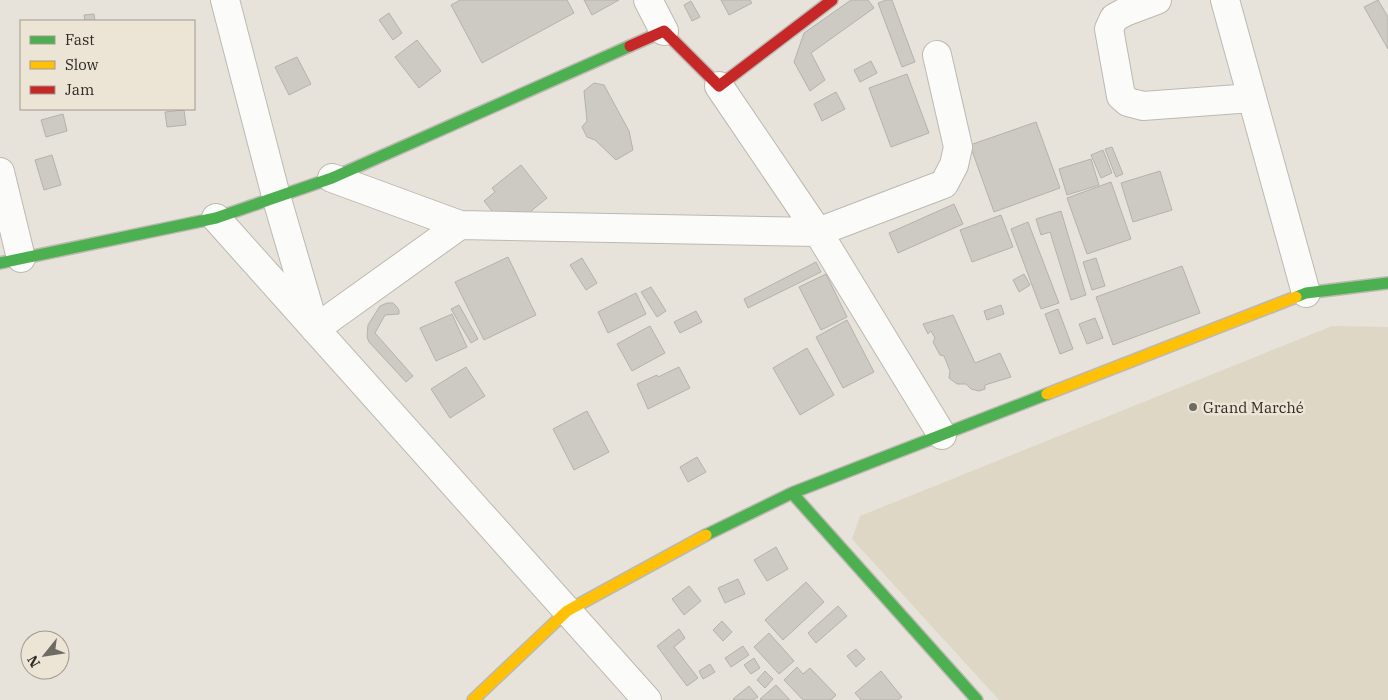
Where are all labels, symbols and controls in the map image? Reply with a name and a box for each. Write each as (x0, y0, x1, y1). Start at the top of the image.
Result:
legend (20, 20, 195, 110)
text: Fast (65, 30, 95, 49)
text: Slow (65, 55, 99, 74)
text: Jam (65, 80, 94, 99)
place label: Grand Marché (1203, 398, 1304, 417)
marker: Grand Marché (1187, 401, 1199, 413)
north arrow (20, 630, 70, 680)
text: N (23, 652, 44, 671)

